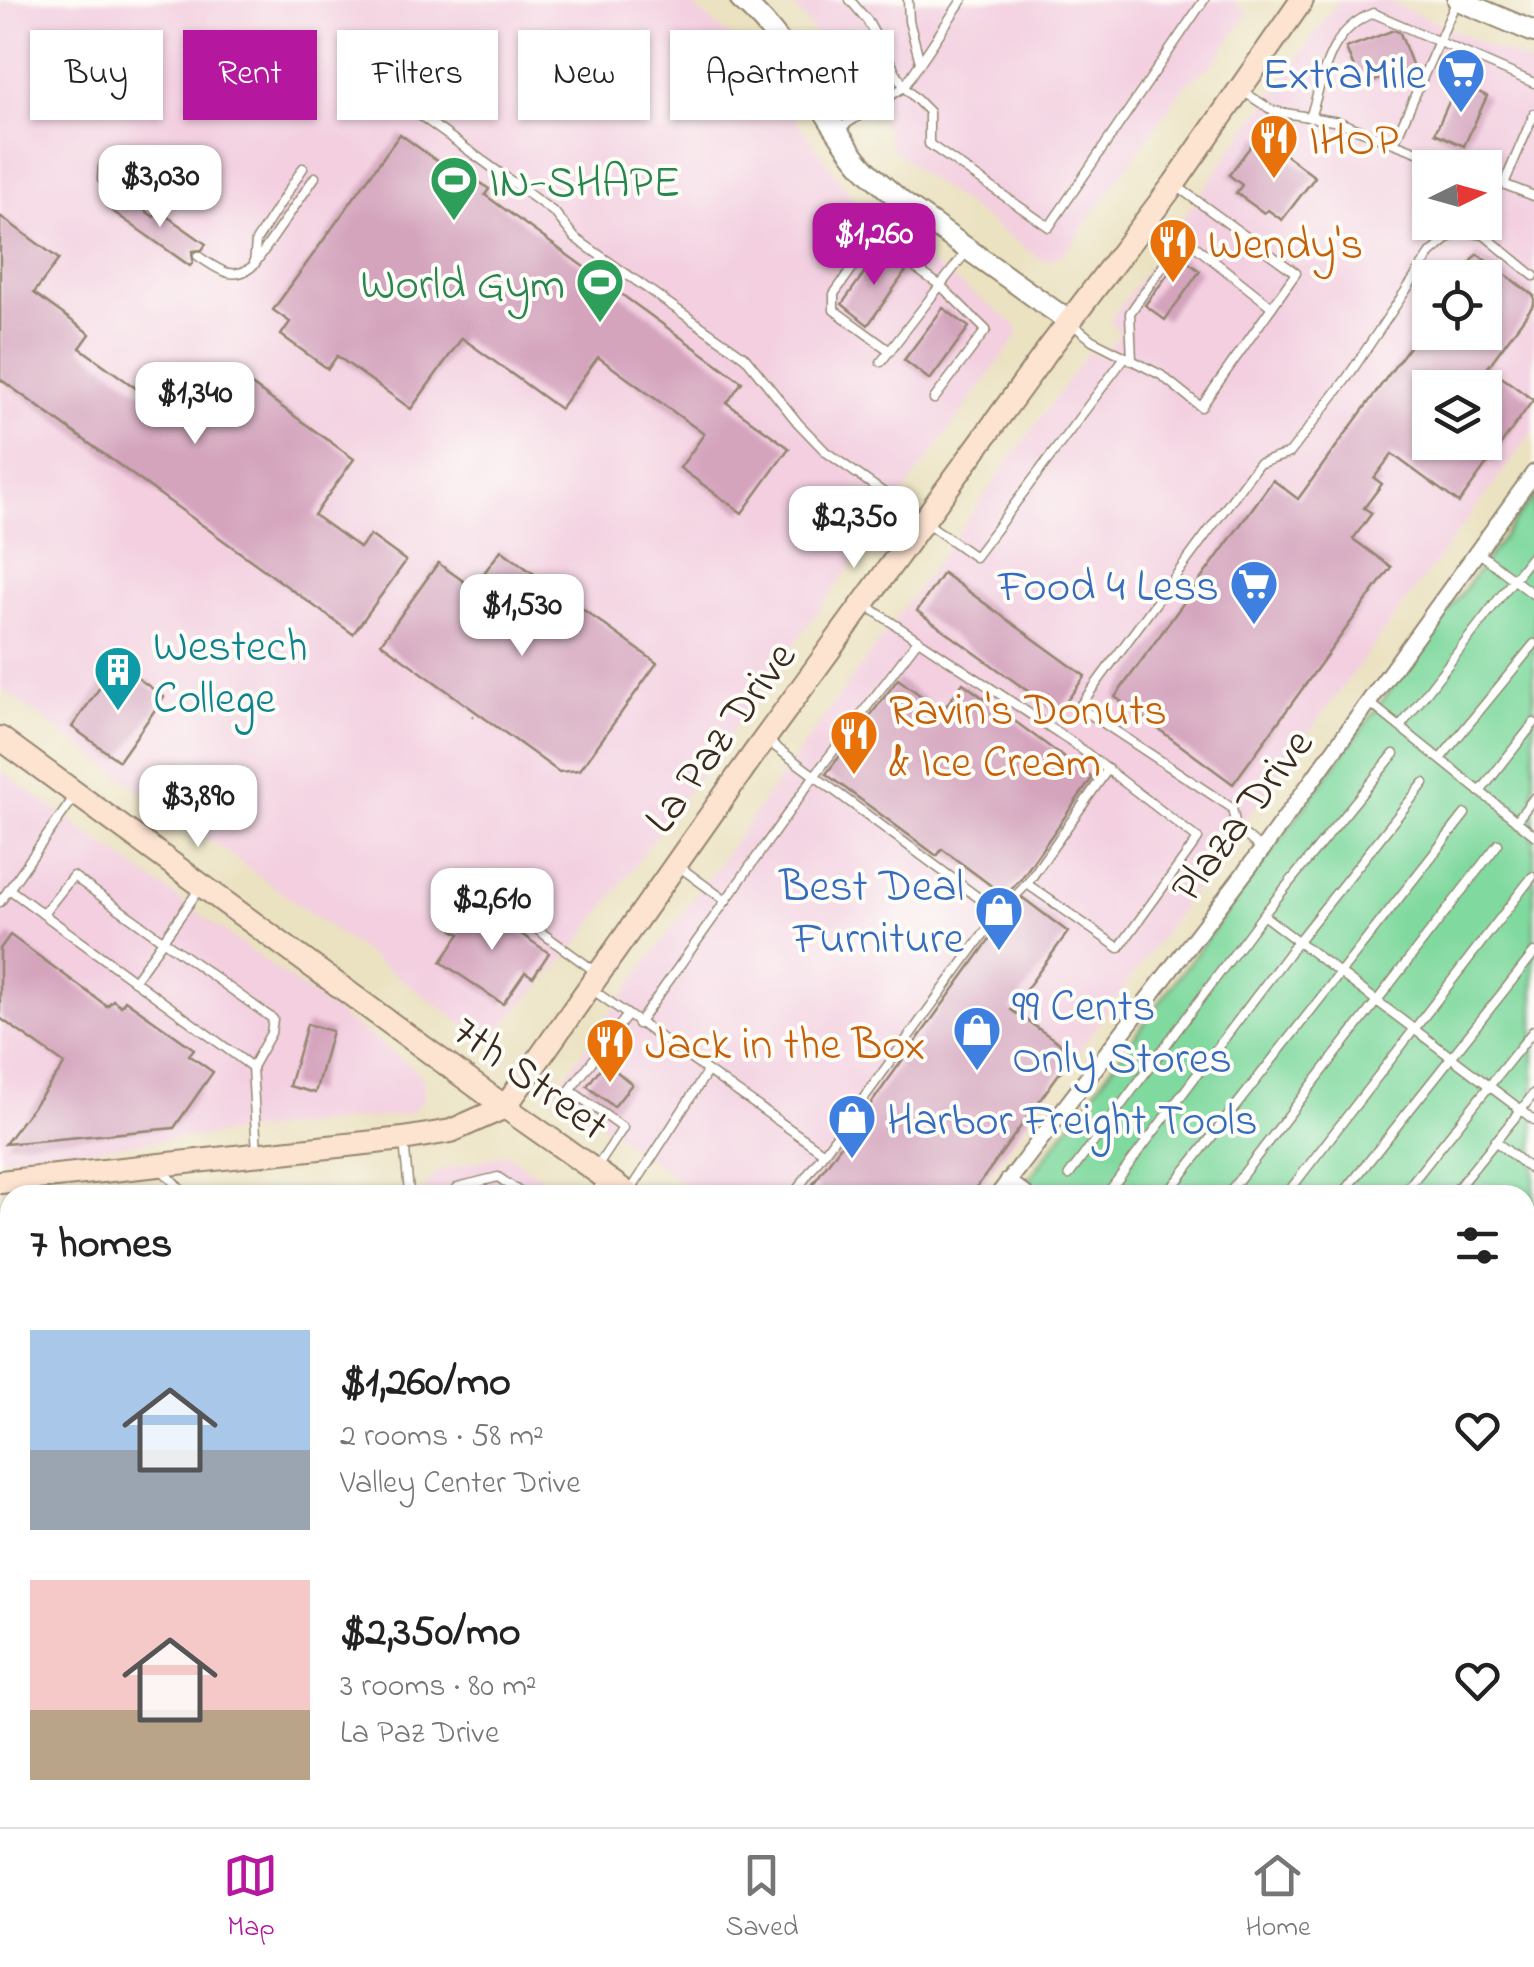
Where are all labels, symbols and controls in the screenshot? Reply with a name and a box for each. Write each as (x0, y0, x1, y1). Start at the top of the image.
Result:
chip: Buy (30, 30, 163, 120)
chip: Rent (183, 30, 317, 120)
chip: Filters (337, 30, 498, 120)
chip: New (518, 30, 650, 120)
chip: Apartment (670, 30, 894, 120)
place label: ExtraMile (1262, 44, 1427, 110)
supermarket icon: ExtraMile (1435, 46, 1487, 114)
place label: IHOP (1309, 110, 1399, 176)
restaurant icon: IHOP (1248, 112, 1300, 180)
pin: $3,030 (79, 145, 241, 230)
north arrow (1412, 150, 1502, 240)
map controls (1412, 150, 1502, 460)
place label: IN-SHAPE (489, 152, 680, 218)
text: $3,030 (121, 154, 199, 201)
sports icon: IN-SHAPE (428, 154, 480, 222)
pin: $1,260 (793, 203, 955, 288)
text: $1,260 (835, 212, 913, 259)
place label: Wendy's (1208, 214, 1363, 280)
restaurant icon: Wendy's (1147, 216, 1199, 284)
place label: World Gym (361, 254, 565, 320)
sports icon: World Gym (574, 256, 626, 324)
button: locate (1412, 260, 1502, 350)
pin: $1,340 (114, 362, 276, 447)
button: layers (1412, 370, 1502, 460)
text: $1,340 (157, 371, 233, 418)
pin: $2,350 (773, 486, 935, 571)
text: $2,350 (811, 495, 897, 542)
place label: Food 4 Less (997, 556, 1219, 622)
supermarket icon: Food 4 Less (1228, 558, 1280, 626)
pin: $1,530 (441, 574, 603, 659)
text: $1,530 (482, 583, 562, 630)
place label: Westech College (153, 616, 308, 735)
street label: La Paz Drive (630, 628, 815, 849)
building icon: Westech College (92, 644, 144, 712)
place label: Ravin's Donuts & Ice Cream (889, 680, 1167, 798)
restaurant icon: Ravin's Donuts & Ice Cream (828, 708, 880, 776)
street label: Plaza Drive (1156, 715, 1332, 918)
pin: $3,890 (117, 765, 279, 850)
text: $3,890 (161, 774, 235, 821)
place label: Best Deal Furniture (778, 856, 965, 974)
pin: $2,610 (411, 868, 573, 953)
text: $2,610 (453, 877, 531, 924)
shop icon: Best Deal Furniture (973, 884, 1025, 952)
place label: 99 Cents Only Stores (1012, 976, 1232, 1094)
street label: 7th Street (437, 1001, 621, 1160)
shop icon: 99 Cents Only Stores (951, 1004, 1003, 1072)
place label: Jack in the Box (645, 1014, 926, 1080)
restaurant icon: Jack in the Box (584, 1016, 636, 1084)
place label: Harbor Freight Tools (887, 1090, 1258, 1157)
shop icon: Harbor Freight Tools (826, 1092, 878, 1160)
text: 7 homes (30, 1215, 172, 1276)
icon: filters (1450, 1218, 1505, 1273)
text: $1,260/mo (340, 1353, 511, 1414)
icon: home (110, 1370, 230, 1490)
icon: heart (1450, 1403, 1505, 1458)
text: 2 rooms · 58 m² (340, 1414, 544, 1461)
text: Valley Center Drive (340, 1461, 581, 1508)
text: $2,350/mo (340, 1603, 520, 1664)
icon: home (110, 1620, 230, 1740)
icon: heart (1450, 1653, 1505, 1708)
text: 3 rooms · 80 m² (340, 1664, 537, 1711)
text: La Paz Drive (340, 1711, 499, 1758)
tab: Map (223, 1848, 278, 1949)
tab: Saved (725, 1848, 798, 1949)
tab: Home (1245, 1848, 1311, 1949)

